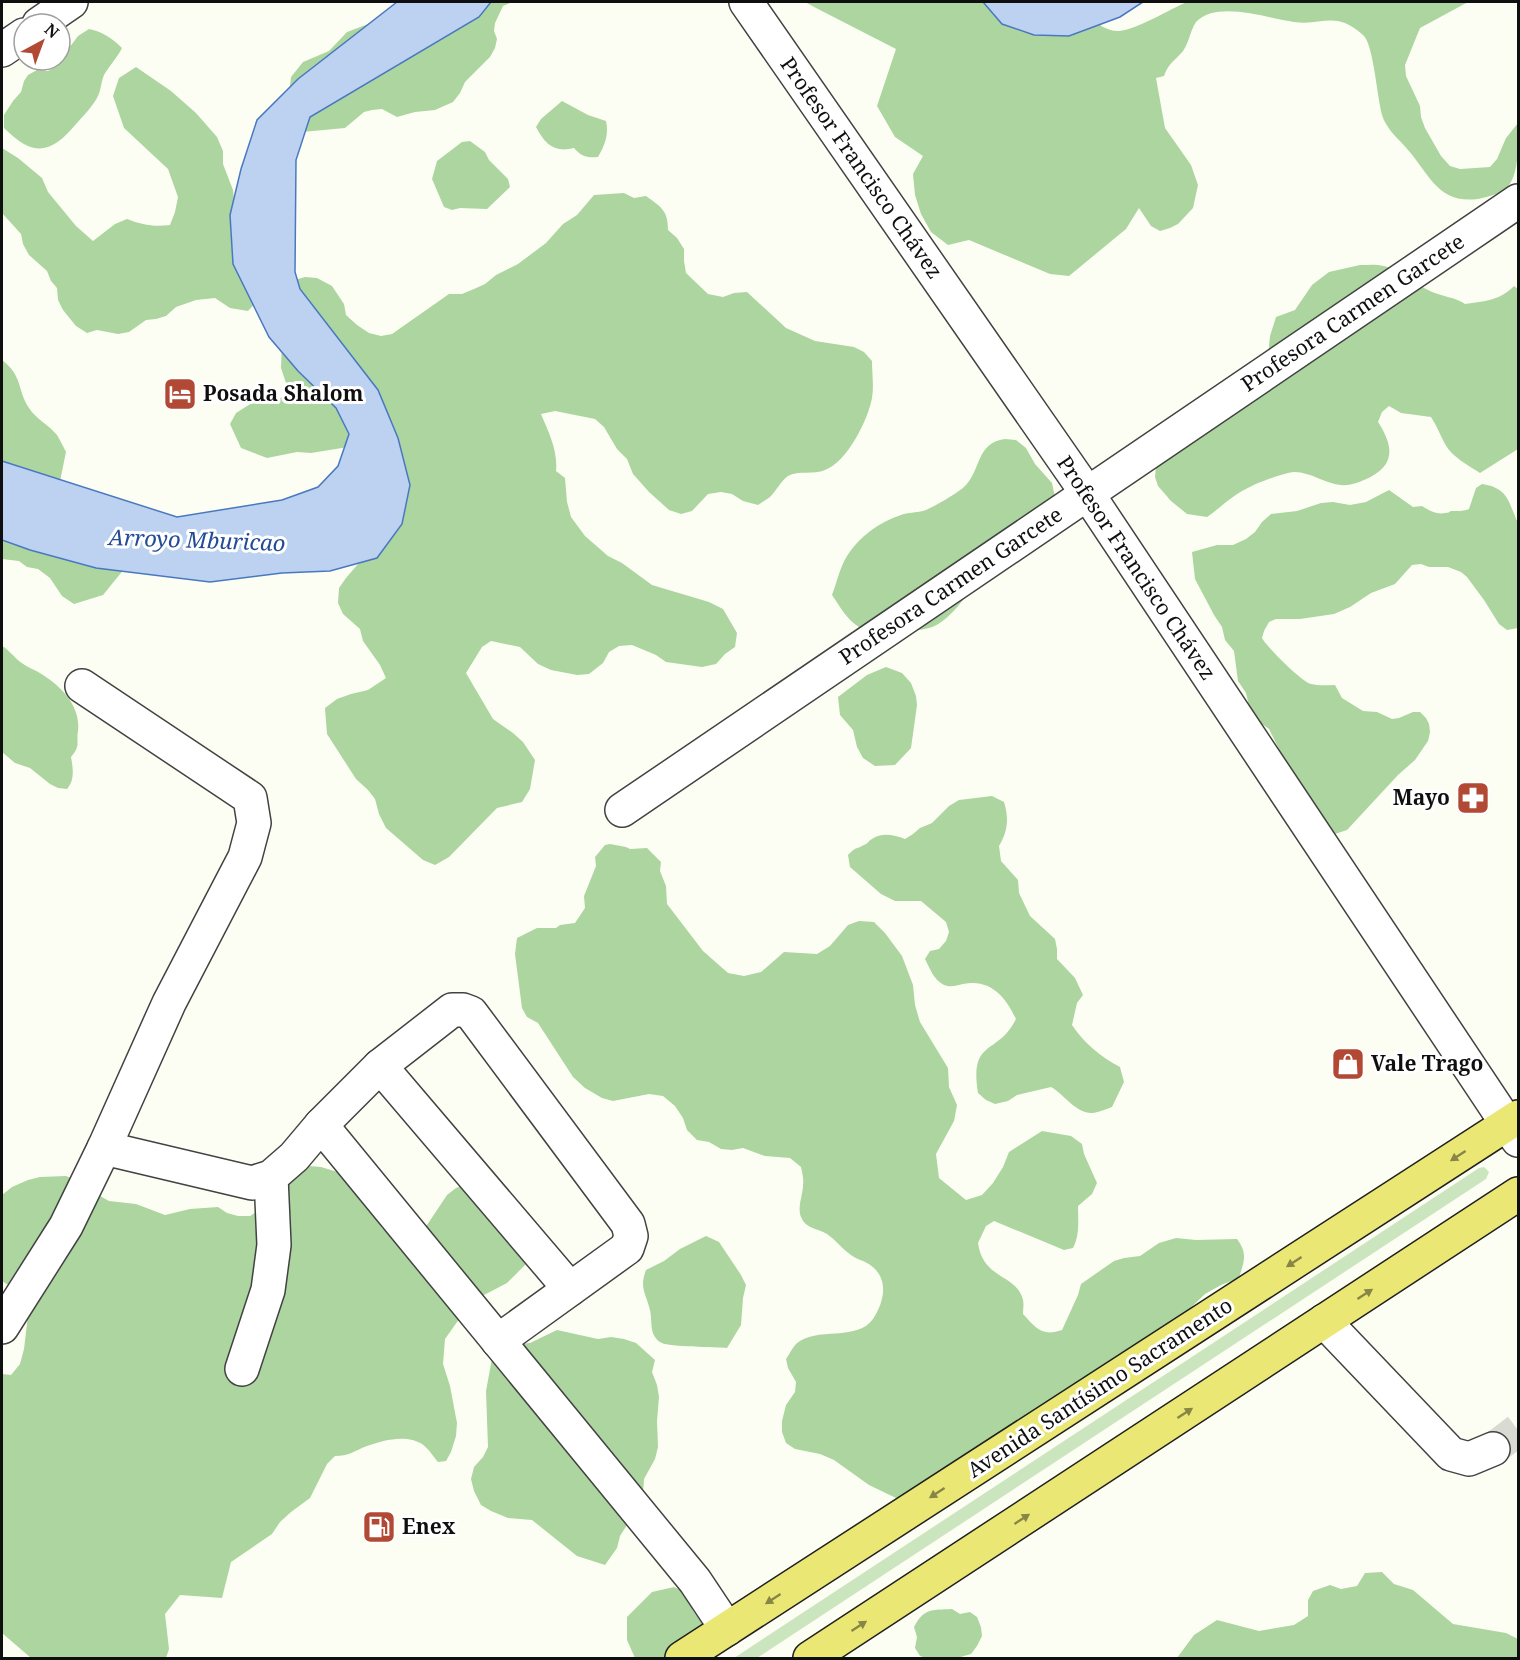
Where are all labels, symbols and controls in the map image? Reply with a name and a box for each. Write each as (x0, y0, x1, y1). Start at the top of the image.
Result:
north arrow (12, 12, 72, 72)
text: N (40, 18, 64, 43)
street label: Profesor Francisco Chávez (775, 51, 949, 284)
street label: Profesora Carmen Garcete (1235, 227, 1470, 397)
hotel icon: Posada Shalom (162, 376, 198, 412)
place label: Posada Shalom (203, 379, 364, 407)
street label: Profesor Francisco Chávez (1051, 450, 1222, 685)
street label: Profesora Carmen Garcete (833, 500, 1068, 670)
water label: Arroyo Mburicao (106, 521, 286, 557)
pharmacy icon: Mayo (1455, 780, 1491, 816)
place label: Mayo (1393, 783, 1450, 811)
shop icon: Vale Trago (1330, 1046, 1366, 1082)
place label: Vale Trago (1371, 1049, 1483, 1077)
one-way arrow (1450, 1150, 1466, 1161)
one-way arrow (1286, 1256, 1303, 1267)
one-way arrow (1357, 1288, 1373, 1300)
street label: Avenida Santísimo Sacramento (961, 1291, 1237, 1484)
one-way arrow (1177, 1407, 1193, 1418)
one-way arrow (929, 1488, 945, 1499)
fuel station icon: Enex (361, 1509, 397, 1545)
place label: Enex (402, 1512, 456, 1540)
one-way arrow (1014, 1514, 1030, 1525)
one-way arrow (765, 1594, 781, 1605)
one-way arrow (850, 1621, 867, 1632)

